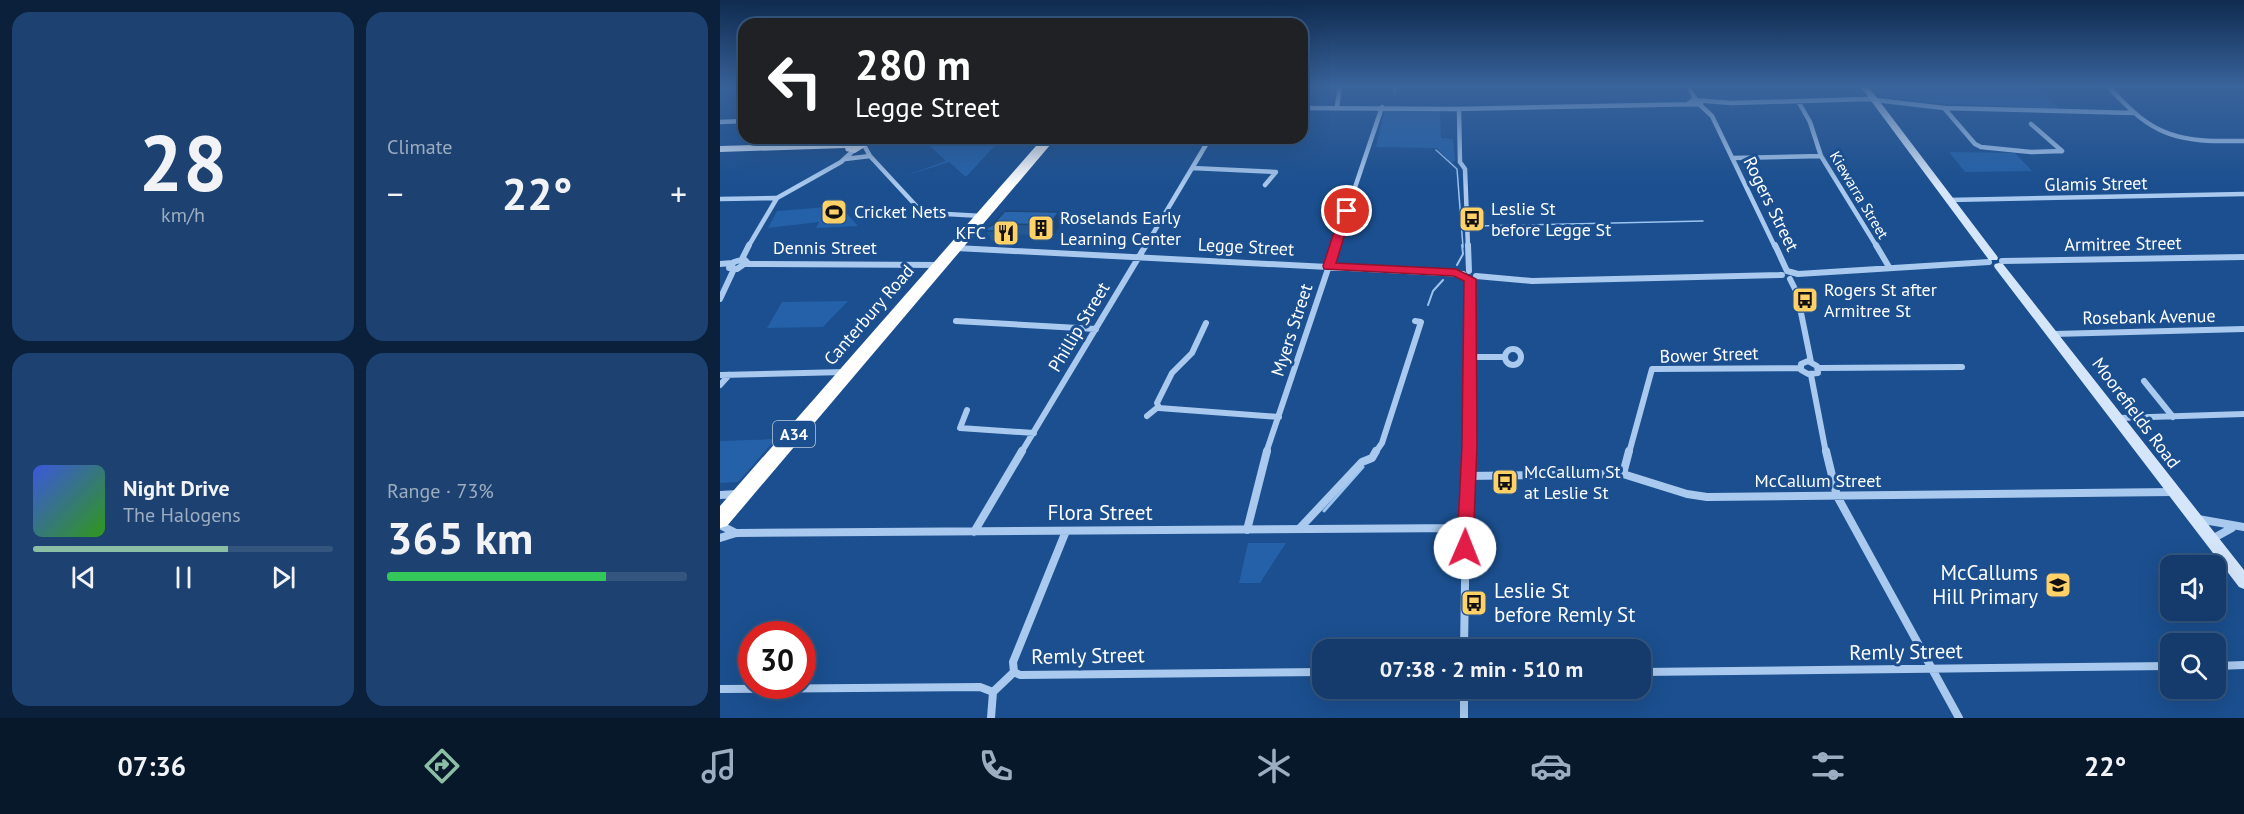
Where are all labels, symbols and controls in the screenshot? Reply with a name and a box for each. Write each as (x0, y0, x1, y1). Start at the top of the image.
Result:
text: 280 m (855, 37, 971, 92)
icon: left (756, 42, 834, 120)
text: Legge Street (855, 90, 1000, 124)
text: 28 (139, 112, 227, 213)
text: Climate (387, 134, 453, 160)
street label: Kiewarra Street (1826, 147, 1893, 242)
street label: Rogers Street (1739, 153, 1804, 255)
text: 22° (502, 164, 572, 222)
street label: Glamis Street (2044, 171, 2148, 196)
text: − (387, 172, 404, 215)
text: + (670, 172, 687, 215)
pin (1321, 185, 1372, 236)
icon: arrive (1330, 194, 1363, 227)
sports icon: Cricket Nets (819, 197, 849, 227)
place label: Leslie St before Legge St (1491, 197, 1611, 241)
place label: Cricket Nets (854, 200, 946, 223)
text: km/h (161, 202, 205, 228)
bus stop icon: Leslie St before Legge St (1457, 204, 1487, 234)
place label: Roselands Early Learning Center (1060, 206, 1181, 250)
building icon: Roselands Early Learning Center (1026, 213, 1056, 243)
restaurant icon: KFC (991, 218, 1021, 248)
place label: KFC (955, 221, 986, 244)
street label: Armitree Street (2064, 231, 2182, 256)
street label: Legge Street (1197, 232, 1295, 261)
street label: Dennis Street (773, 236, 877, 259)
street label: Canterbury Road (819, 260, 919, 370)
street label: Phillip Street (1043, 278, 1114, 376)
place label: Rogers St after Armitree St (1824, 278, 1937, 322)
street label: Myers Street (1266, 281, 1317, 379)
bus stop icon: Rogers St after Armitree St (1790, 285, 1820, 315)
street label: Rosebank Avenue (2082, 304, 2216, 329)
street label: Bower Street (1659, 341, 1759, 368)
street label: Moorefields Road (2087, 353, 2186, 473)
road number: A34 (773, 421, 815, 447)
place label: McCallum St at Leslie St (1524, 460, 1621, 504)
bus stop icon: McCallum St at Leslie St (1490, 467, 1520, 497)
street label: McCallum Street (1755, 469, 1881, 492)
text: Night Drive (123, 474, 230, 502)
text: Range · 73% (387, 478, 494, 504)
street label: Flora Street (1047, 499, 1153, 526)
text: The Halogens (123, 502, 241, 528)
text: 365 km (387, 508, 533, 566)
position arrow (1433, 516, 1497, 580)
map controls (2160, 555, 2226, 699)
button: sound (2160, 555, 2226, 621)
place label: McCallums Hill Primary (1932, 559, 2038, 610)
icon: previous (67, 561, 100, 594)
icon: pause (167, 561, 200, 594)
icon: next (267, 561, 300, 594)
school or university icon: McCallums Hill Primary (2043, 570, 2073, 600)
place label: Leslie St before Remly St (1494, 577, 1635, 628)
bus stop icon: Leslie St before Remly St (1459, 588, 1489, 618)
speed limit sign: 30 (738, 621, 816, 699)
button: search (2160, 633, 2226, 699)
street label: Remly Street (1849, 637, 1963, 666)
street label: Remly Street (1031, 641, 1145, 670)
text: 07:38 · 2 min · 510 m (1380, 655, 1583, 683)
icon: directions (421, 745, 463, 787)
icon: music (698, 745, 740, 787)
icon: phone (975, 745, 1017, 787)
icon: climate (1253, 745, 1295, 787)
icon: car (1530, 745, 1572, 787)
icon: filters (1807, 745, 1849, 787)
text: 07:36 (118, 749, 186, 783)
text: 22° (2084, 749, 2126, 783)

